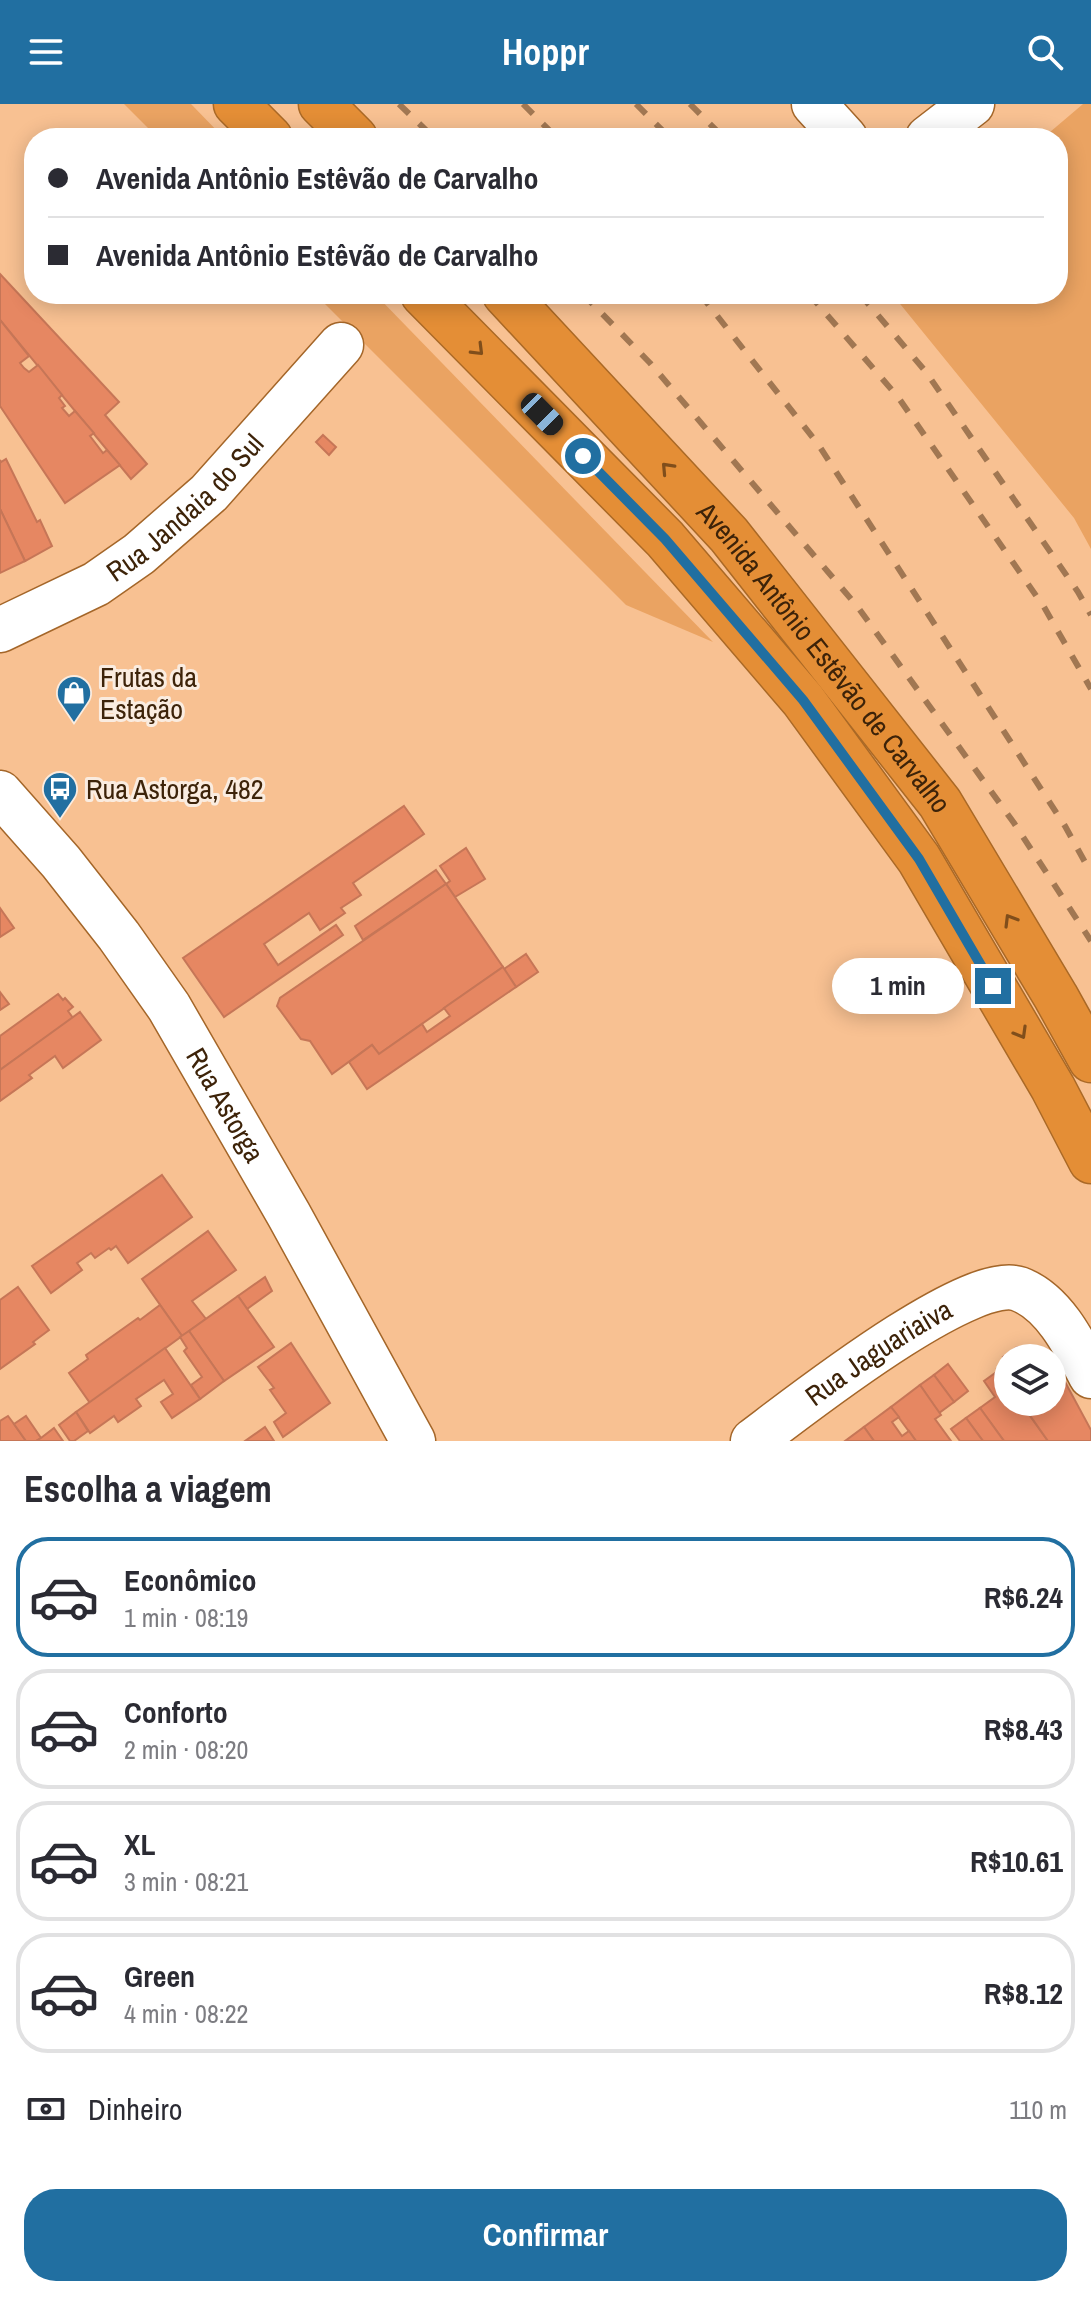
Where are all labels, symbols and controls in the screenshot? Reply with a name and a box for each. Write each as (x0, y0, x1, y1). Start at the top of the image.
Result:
text: Hoppr (502, 28, 589, 76)
icon: menu (24, 30, 68, 74)
icon: search (1023, 30, 1067, 74)
text: Avenida Antônio Estêvão de Carvalho (96, 158, 539, 198)
text: Avenida Antônio Estêvão de Carvalho (96, 235, 539, 275)
one-way arrow (469, 341, 483, 355)
car (517, 389, 567, 439)
street label: Rua Jandaia do Sul (99, 426, 272, 590)
route start (565, 438, 601, 474)
one-way arrow (662, 463, 676, 478)
street label: Avenida Antônio Estêvão de Carvalho (688, 493, 960, 820)
place label: Frutas da Estação (100, 658, 197, 728)
shop icon: Frutas da Estação (55, 674, 93, 724)
bus stop icon: Rua Astorga, 482 (41, 770, 79, 820)
place label: Rua Astorga, 482 (86, 770, 263, 808)
one-way arrow (1004, 914, 1019, 929)
callout: 1 min (833, 958, 965, 1014)
text: 1 min (870, 968, 926, 1003)
route end (975, 968, 1011, 1004)
one-way arrow (1011, 1024, 1026, 1038)
street label: Rua Astorga (177, 1041, 274, 1169)
street label: Rua Jaguariaiva (797, 1290, 959, 1415)
map controls (994, 1344, 1066, 1416)
button: layers (994, 1344, 1066, 1416)
text: Escolha a viagem (24, 1465, 272, 1513)
text: Econômico (124, 1560, 257, 1600)
icon: car (28, 1561, 100, 1633)
text: R$6.24 (984, 1577, 1063, 1617)
text: 1 min · 08:19 (124, 1600, 248, 1635)
text: Conforto (124, 1692, 228, 1732)
icon: car (28, 1693, 100, 1765)
text: R$8.43 (984, 1709, 1063, 1749)
text: 2 min · 08:20 (124, 1732, 248, 1767)
text: XL (124, 1824, 155, 1864)
icon: car (28, 1825, 100, 1897)
text: R$10.61 (970, 1841, 1063, 1881)
text: 3 min · 08:21 (124, 1864, 248, 1899)
text: Green (124, 1956, 195, 1996)
icon: car (28, 1957, 100, 2029)
text: R$8.12 (984, 1973, 1063, 2013)
text: 4 min · 08:22 (124, 1996, 248, 2031)
icon: cash (24, 2087, 68, 2131)
text: Dinheiro (88, 2089, 182, 2129)
text: 110 m (1009, 2092, 1067, 2127)
button: Confirmar (24, 2189, 1067, 2281)

